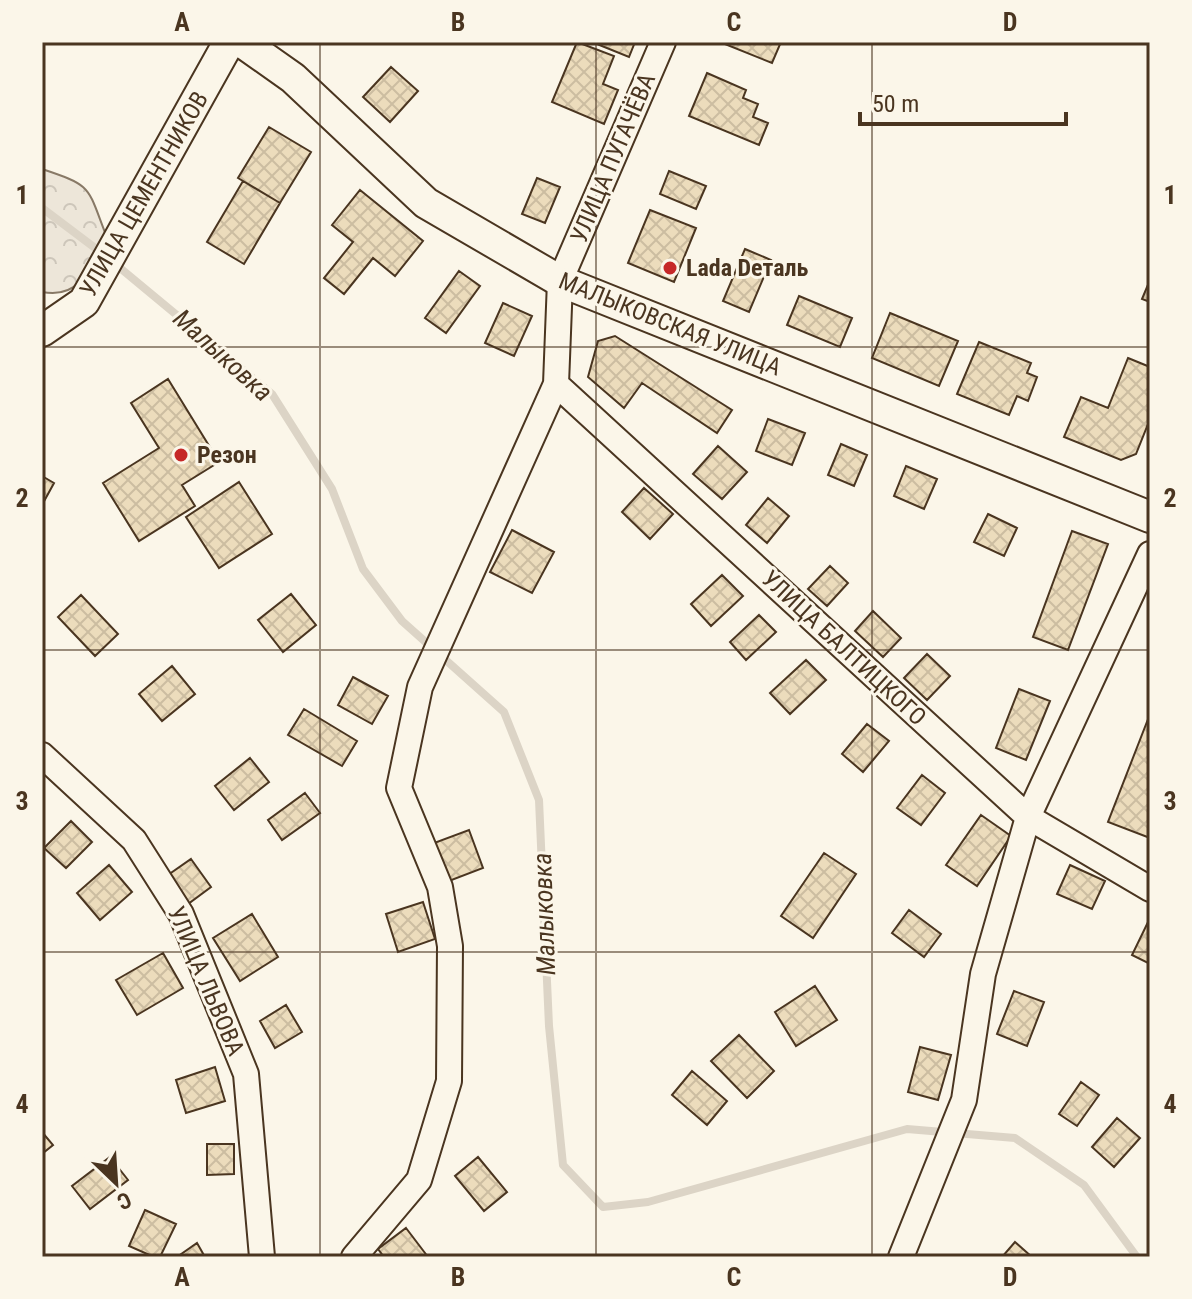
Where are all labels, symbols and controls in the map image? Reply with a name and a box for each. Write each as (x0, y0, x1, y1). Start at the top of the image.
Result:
text: A (174, 7, 190, 37)
text: B (451, 7, 465, 37)
text: C (727, 7, 742, 37)
text: D (1003, 7, 1017, 37)
street label: УЛИЦА ПУГАЧЁВА (565, 69, 661, 247)
scale bar (860, 76, 1066, 126)
street label: УЛИЦА ЦЕМЕНТНИКОВ (74, 87, 214, 301)
text: 50 m (872, 90, 919, 118)
text: 1 (15, 180, 29, 210)
text: 1 (1163, 180, 1177, 210)
place label: Lada Dеталь (686, 254, 808, 282)
marker: Lada Dеталь (661, 259, 679, 277)
street label: МАЛЫКОВСКАЯ УЛИЦА (555, 267, 785, 382)
water label: Малыковка (167, 303, 279, 407)
place label: Резон (197, 441, 257, 469)
marker: Резон (172, 446, 190, 464)
text: 2 (15, 483, 29, 513)
text: 2 (1163, 483, 1177, 513)
street label: УЛИЦА БАЛТИЦКОГО (756, 565, 932, 731)
text: 3 (15, 786, 29, 816)
text: 3 (1163, 786, 1177, 816)
water label: Малыковка (527, 852, 561, 976)
street label: УЛИЦА ЛЬВОВА (162, 902, 250, 1060)
text: 4 (15, 1089, 29, 1119)
text: 4 (1163, 1089, 1177, 1119)
north arrow (76, 1143, 156, 1223)
text: С (113, 1187, 135, 1215)
text: A (174, 1262, 190, 1292)
text: B (451, 1262, 465, 1292)
text: C (727, 1262, 742, 1292)
text: D (1003, 1262, 1017, 1292)

